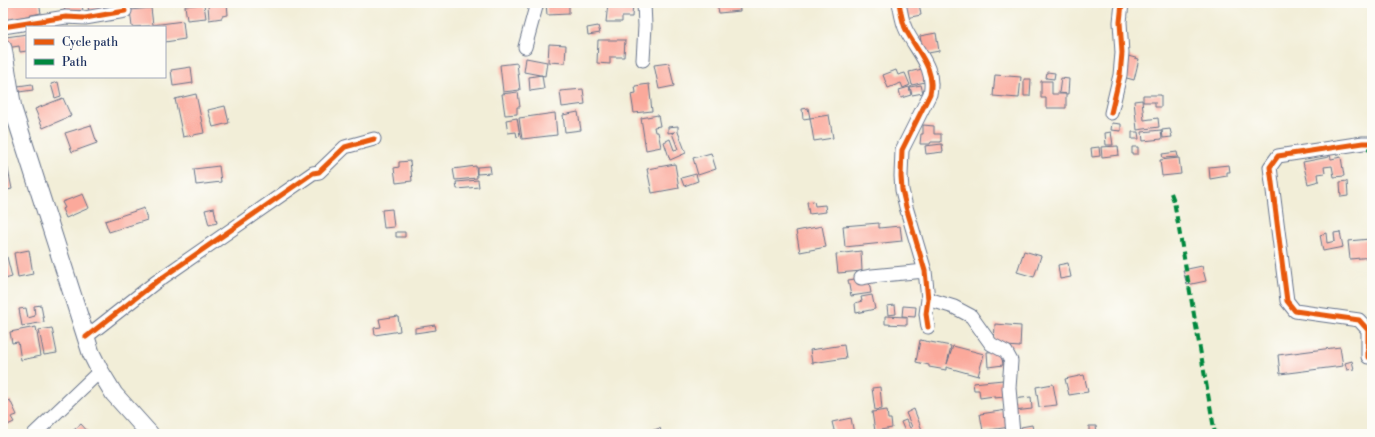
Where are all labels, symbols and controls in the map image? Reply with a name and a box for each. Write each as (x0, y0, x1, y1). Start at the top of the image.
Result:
legend (26, 26, 166, 78)
text: Cycle path (62, 35, 118, 50)
text: Path (62, 55, 87, 70)

